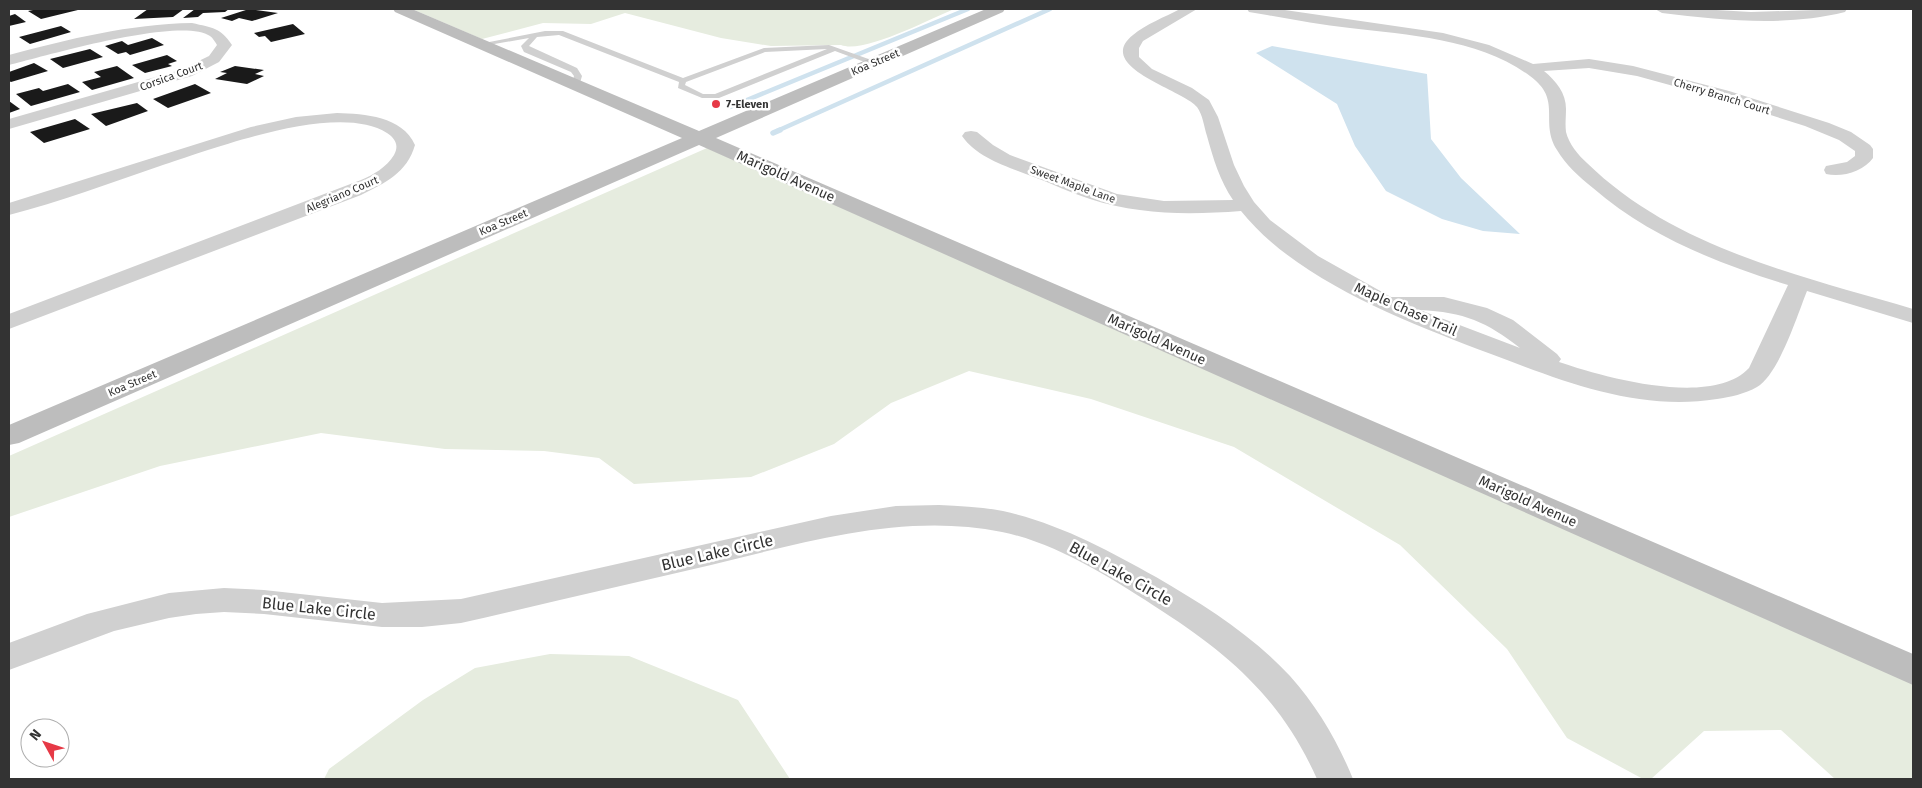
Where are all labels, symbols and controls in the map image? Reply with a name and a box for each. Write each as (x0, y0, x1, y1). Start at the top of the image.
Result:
street label: Koa Street (849, 46, 901, 78)
street label: Corsica Court (138, 59, 204, 94)
street label: Cherry Branch Court (1672, 76, 1772, 117)
marker: 7-Eleven (710, 98, 722, 110)
place label: 7-Eleven (726, 98, 768, 111)
street label: Marigold Avenue (734, 147, 838, 206)
street label: Sweet Maple Lane (1028, 163, 1117, 206)
street label: Alegriano Court (304, 173, 380, 216)
street label: Koa Street (477, 206, 529, 238)
street label: Maple Chase Trail (1352, 279, 1460, 340)
street label: Marigold Avenue (1105, 310, 1209, 369)
street label: Koa Street (106, 367, 158, 399)
street label: Marigold Avenue (1476, 472, 1580, 531)
street label: Blue Lake Circle (659, 530, 775, 575)
street label: Blue Lake Circle (1066, 537, 1175, 609)
street label: Blue Lake Circle (261, 593, 377, 624)
north arrow (20, 718, 70, 768)
text: N (26, 726, 45, 744)

